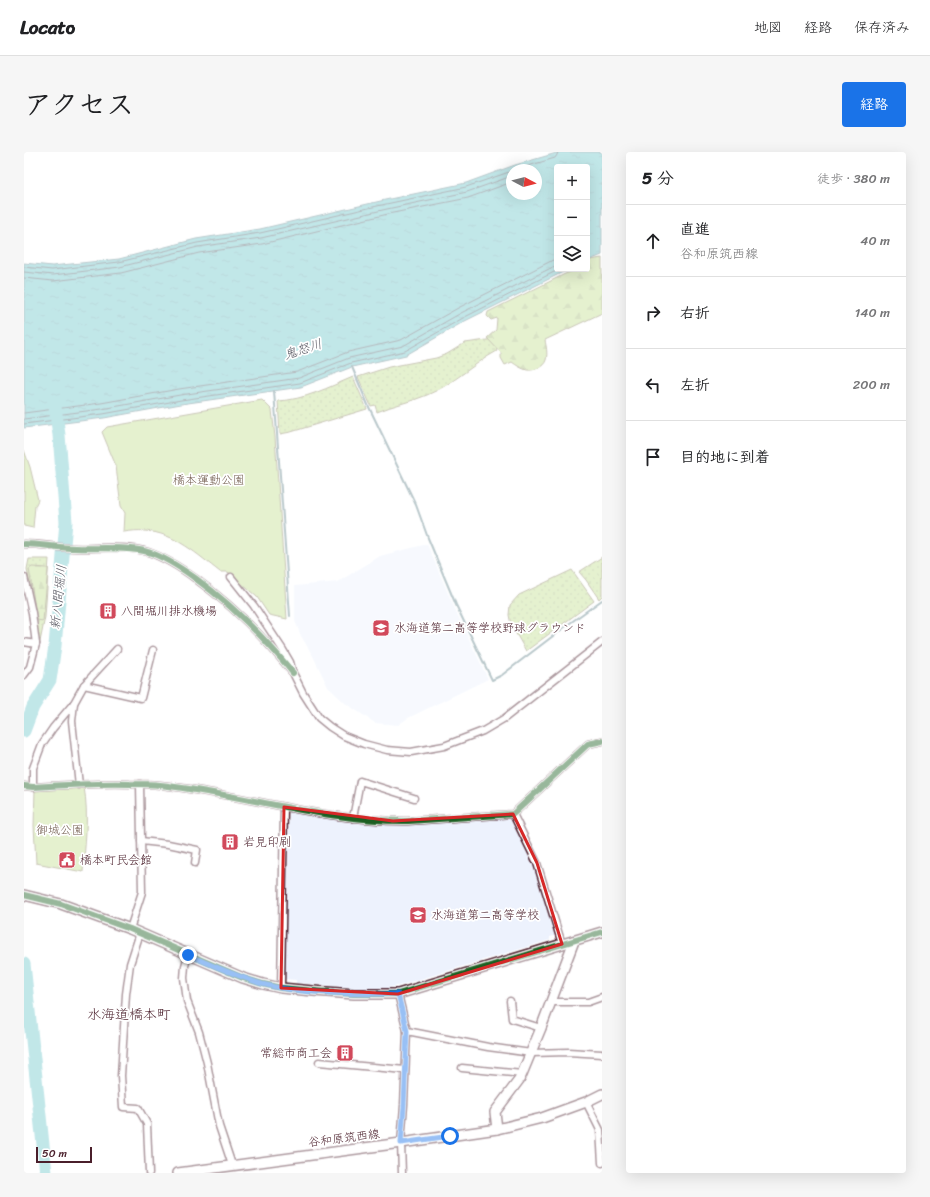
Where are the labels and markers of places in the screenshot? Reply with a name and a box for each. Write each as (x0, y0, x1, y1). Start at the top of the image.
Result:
place label: 八間堀川排水機場 (121, 600, 217, 622)
building icon: 八間堀川排水機場 (98, 601, 118, 621)
place label: 水海道第二高等学校野球グラウンド (394, 617, 586, 639)
school or university icon: 水海道第二高等学校野球グラウンド (371, 618, 391, 638)
place label: 岩見印刷 (243, 831, 291, 853)
building icon: 岩見印刷 (220, 832, 240, 852)
place label: 橋本町民会館 (80, 849, 152, 871)
public building icon: 橋本町民会館 (57, 850, 77, 870)
place label: 水海道第二高等学校 (431, 904, 539, 926)
school or university icon: 水海道第二高等学校 (408, 905, 428, 925)
place label: 常総市商工会 (260, 1042, 332, 1064)
building icon: 常総市商工会 (335, 1043, 355, 1063)

